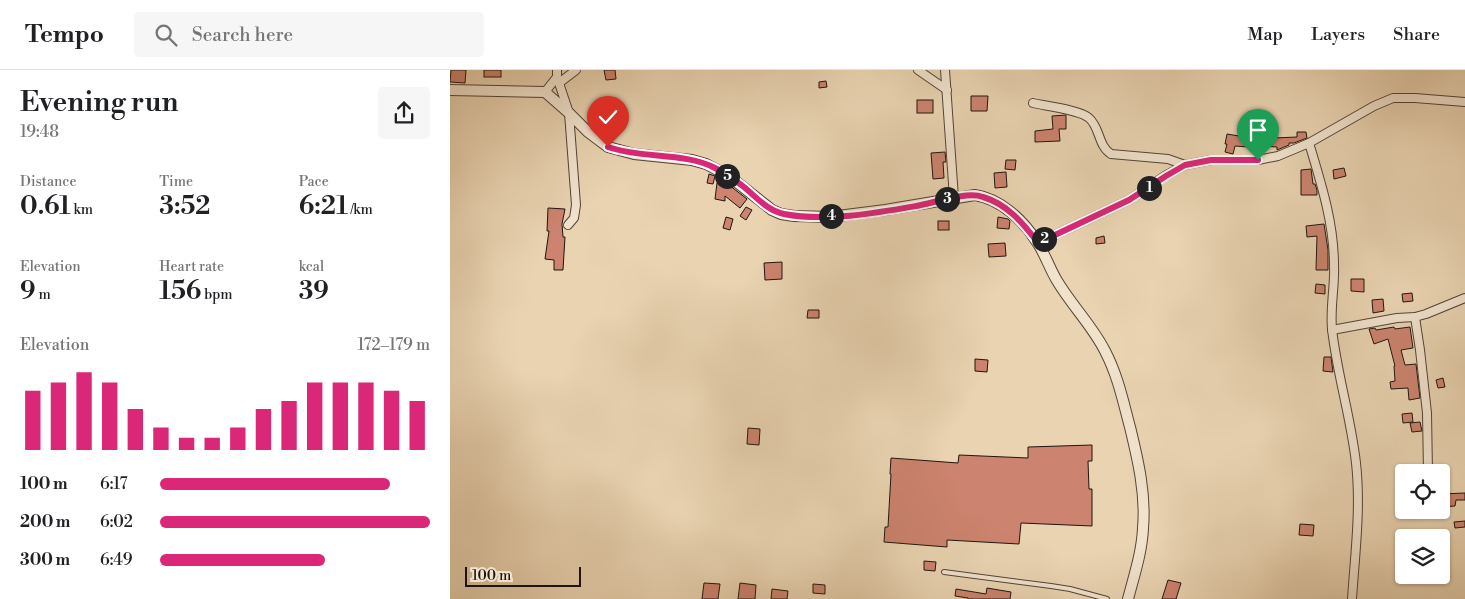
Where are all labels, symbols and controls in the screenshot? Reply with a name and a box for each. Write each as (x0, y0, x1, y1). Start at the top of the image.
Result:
search box (134, 12, 484, 57)
text: Tempo (25, 20, 104, 50)
icon: search (152, 21, 180, 49)
text: Search here (192, 23, 293, 47)
text: Map (1248, 23, 1283, 46)
text: Layers (1311, 23, 1365, 46)
text: Share (1393, 23, 1440, 46)
text: Evening run (20, 85, 179, 120)
button: share (378, 87, 430, 139)
pin (587, 96, 629, 147)
icon: check (594, 103, 622, 131)
pin (1237, 109, 1279, 160)
icon: arrive (1244, 116, 1272, 144)
text: 19:48 (20, 122, 59, 142)
pin: 5 (714, 164, 740, 188)
text: 5 (723, 167, 732, 185)
text: Distance (20, 173, 77, 191)
text: Time (159, 173, 193, 191)
text: Pace (299, 173, 329, 191)
pin: 1 (1136, 176, 1162, 200)
text: 1 (1146, 179, 1153, 197)
pin: 3 (934, 186, 960, 212)
text: 3 (943, 190, 952, 208)
text: 0.61 (20, 191, 71, 222)
text: 3:52 (159, 191, 211, 222)
text: 6:21 (299, 191, 348, 222)
text: km (71, 201, 93, 219)
text: /km (348, 201, 373, 219)
pin: 4 (818, 204, 844, 228)
text: 4 (827, 207, 836, 225)
pin: 2 (1032, 226, 1056, 252)
text: 2 (1040, 230, 1049, 248)
text: Elevation (20, 258, 81, 276)
text: Heart rate (159, 258, 224, 276)
text: kcal (299, 258, 324, 276)
text: 9 (20, 276, 36, 307)
text: 156 (159, 276, 201, 307)
text: 39 (299, 276, 329, 307)
text: m (36, 286, 51, 304)
text: bpm (201, 286, 233, 304)
text: Elevation (20, 335, 89, 355)
text: 172–179 m (357, 335, 430, 355)
map controls (1395, 464, 1450, 584)
button: locate (1395, 464, 1450, 519)
text: 100 m (20, 474, 68, 494)
text: 6:17 (100, 474, 127, 494)
text: 200 m (20, 512, 70, 532)
text: 6:02 (100, 512, 133, 532)
button: layers (1395, 529, 1450, 584)
text: 300 m (20, 550, 70, 570)
text: 6:49 (100, 550, 133, 570)
scale bar (465, 564, 581, 587)
text: 100 m (472, 567, 511, 585)

